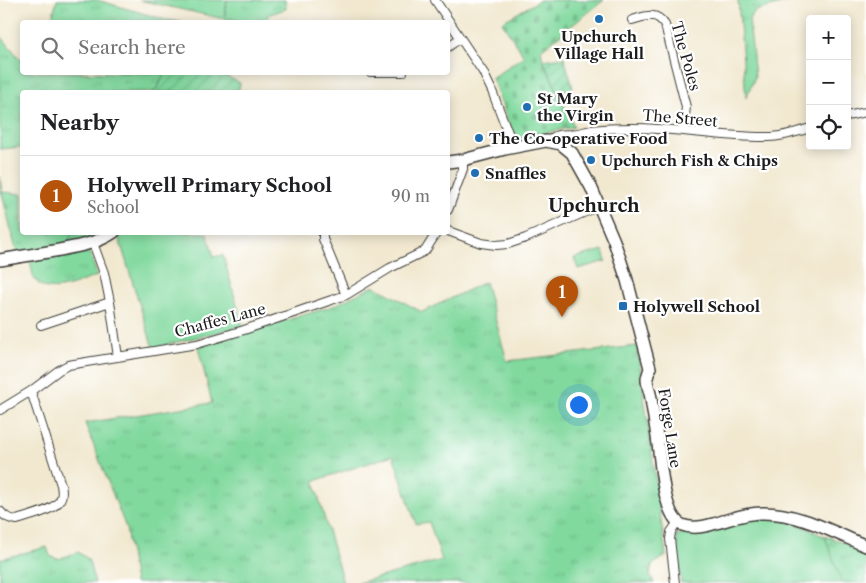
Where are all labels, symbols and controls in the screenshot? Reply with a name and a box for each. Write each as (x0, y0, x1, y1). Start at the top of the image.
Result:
marker: Upchurch Village Hall (593, 13, 605, 25)
map controls (806, 15, 851, 150)
button: + (806, 15, 851, 60)
street label: The Poles (667, 19, 705, 93)
search box (20, 20, 450, 75)
place label: Upchurch Village Hall (553, 27, 644, 63)
icon: search (38, 34, 66, 62)
text: Search here (78, 36, 186, 59)
button: − (806, 60, 851, 105)
place label: St Mary the Virgin (537, 89, 615, 125)
marker: St Mary the Virgin (521, 101, 533, 113)
street label: The Street (642, 105, 719, 131)
button: locate (806, 105, 851, 150)
text: Nearby (40, 110, 119, 135)
place label: The Co-operative Food (489, 129, 668, 148)
marker: The Co-operative Food (473, 132, 485, 144)
place label: Upchurch Fish & Chips (601, 151, 778, 170)
marker: Upchurch Fish & Chips (585, 154, 597, 166)
place label: Snaffles (485, 164, 546, 183)
marker: Snaffles (469, 167, 481, 179)
text: Holywell Primary School (87, 174, 332, 197)
text: 1 (52, 186, 60, 206)
text: 90 m (391, 186, 430, 206)
district label: Upchurch (548, 195, 640, 217)
text: School (87, 197, 139, 217)
pin: 1 (546, 276, 578, 317)
place label: Holywell School (633, 297, 760, 316)
street label: Chaffes Lane (172, 299, 268, 341)
marker: Holywell School (617, 300, 629, 312)
street label: Forge Lane (654, 387, 686, 469)
your location (566, 392, 592, 418)

